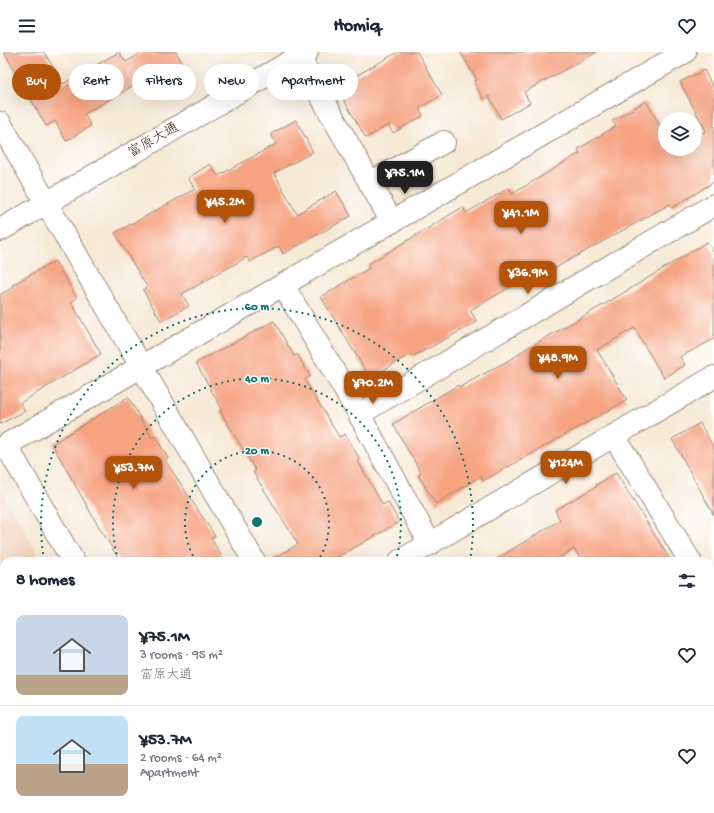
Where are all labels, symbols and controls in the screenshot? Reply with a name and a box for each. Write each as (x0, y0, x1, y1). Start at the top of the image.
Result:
icon: menu (16, 15, 38, 37)
icon: heart (676, 15, 698, 37)
text: Homiq (333, 16, 381, 37)
chip: Buy (12, 64, 61, 100)
chip: Rent (69, 64, 124, 100)
chip: Filters (132, 64, 196, 100)
chip: New (204, 64, 259, 100)
chip: Apartment (267, 64, 358, 100)
map controls (658, 112, 702, 156)
button: layers (658, 112, 702, 156)
street label: 富原大通 (126, 120, 182, 162)
pin: ¥75.1M (372, 161, 438, 195)
text: ¥75.1M (386, 166, 424, 181)
pin: ¥45.2M (192, 190, 258, 224)
text: ¥45.2M (206, 195, 244, 210)
pin: ¥41.1M (488, 201, 554, 235)
text: ¥41.1M (503, 206, 539, 221)
pin: ¥36.9M (495, 261, 561, 295)
text: ¥36.9M (509, 266, 547, 281)
text: 60 m (245, 301, 270, 315)
pin: ¥48.9M (525, 346, 591, 380)
text: ¥48.9M (539, 351, 577, 366)
pin: ¥70.2M (340, 371, 406, 405)
text: 40 m (244, 373, 269, 387)
text: ¥70.2M (353, 376, 393, 391)
text: 20 m (245, 445, 270, 459)
pin: ¥124M (538, 451, 594, 485)
pin: ¥53.7M (101, 456, 167, 490)
text: ¥124M (550, 456, 582, 471)
text: ¥53.7M (114, 461, 154, 476)
centre of rings (250, 515, 264, 529)
icon: filters (676, 570, 698, 592)
text: 8 homes (16, 571, 74, 591)
text: ¥75.1M (140, 628, 190, 648)
icon: home (48, 631, 96, 679)
icon: heart (676, 644, 698, 666)
text: 3 rooms · 95 m² (140, 648, 223, 663)
text: 富原大通 (140, 668, 192, 683)
text: ¥53.7M (140, 731, 192, 751)
icon: home (48, 732, 96, 780)
icon: heart (676, 745, 698, 767)
text: 2 rooms · 64 m² (140, 751, 222, 766)
text: Apartment (140, 766, 199, 781)

